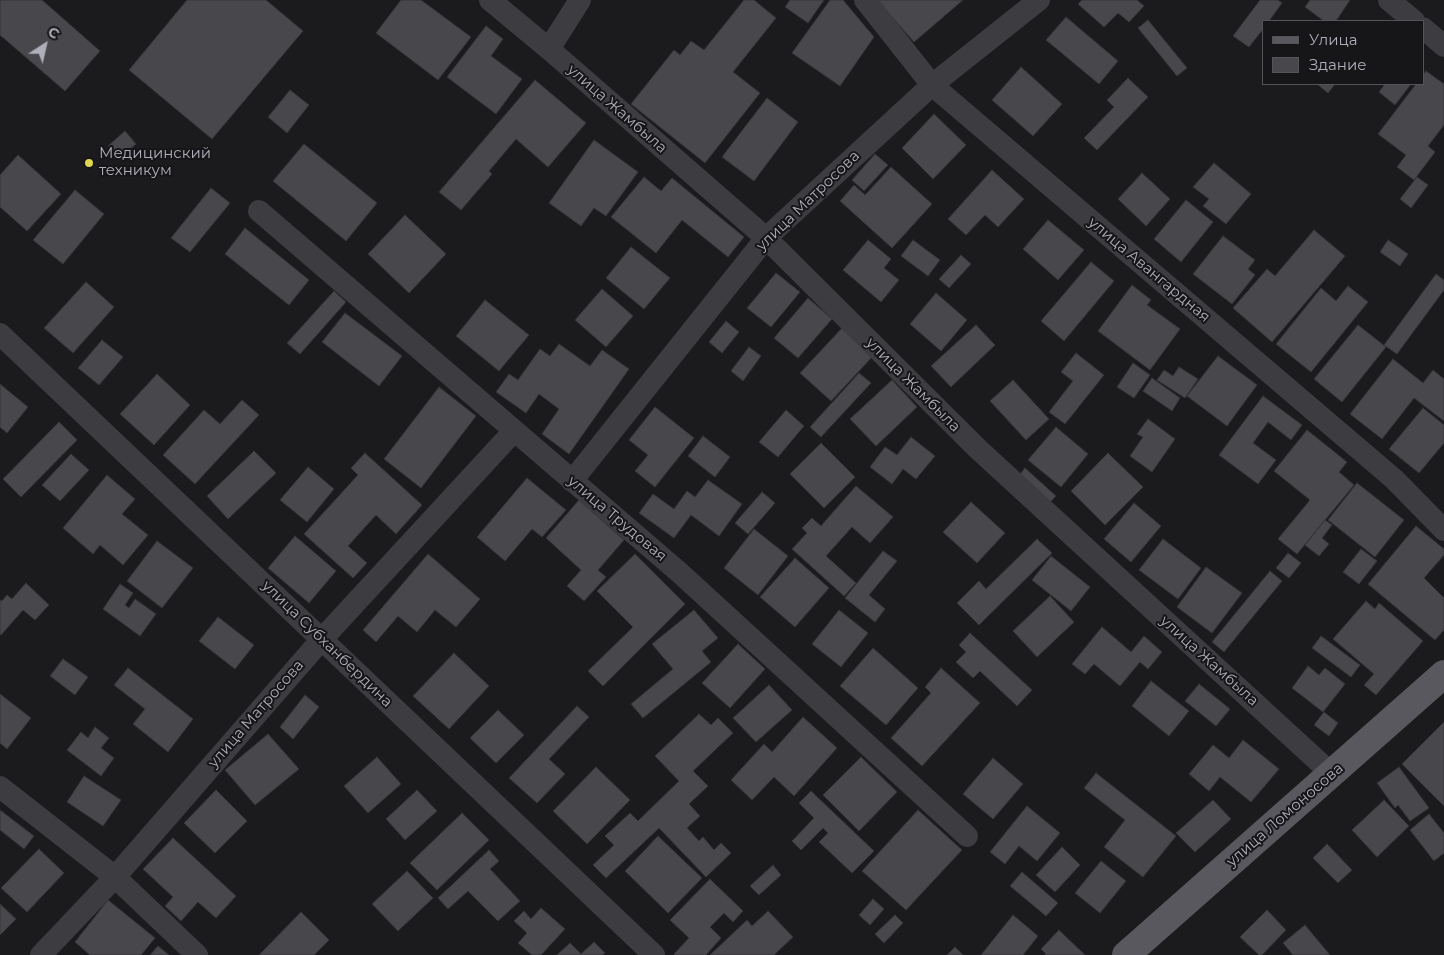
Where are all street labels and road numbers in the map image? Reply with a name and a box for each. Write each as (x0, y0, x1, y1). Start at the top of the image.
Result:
street label: улица Жамбыла (563, 61, 671, 157)
street label: улица Матросова (753, 147, 863, 255)
street label: улица Авангардная (1084, 214, 1214, 326)
street label: улица Жамбыла (862, 334, 964, 436)
street label: улица Трудовая (564, 472, 670, 566)
street label: улица Субханбердина (258, 577, 396, 711)
street label: улица Жамбыла (1156, 612, 1262, 710)
street label: улица Матросова (204, 657, 308, 771)
street label: улица Ломоносова (1223, 759, 1347, 871)

